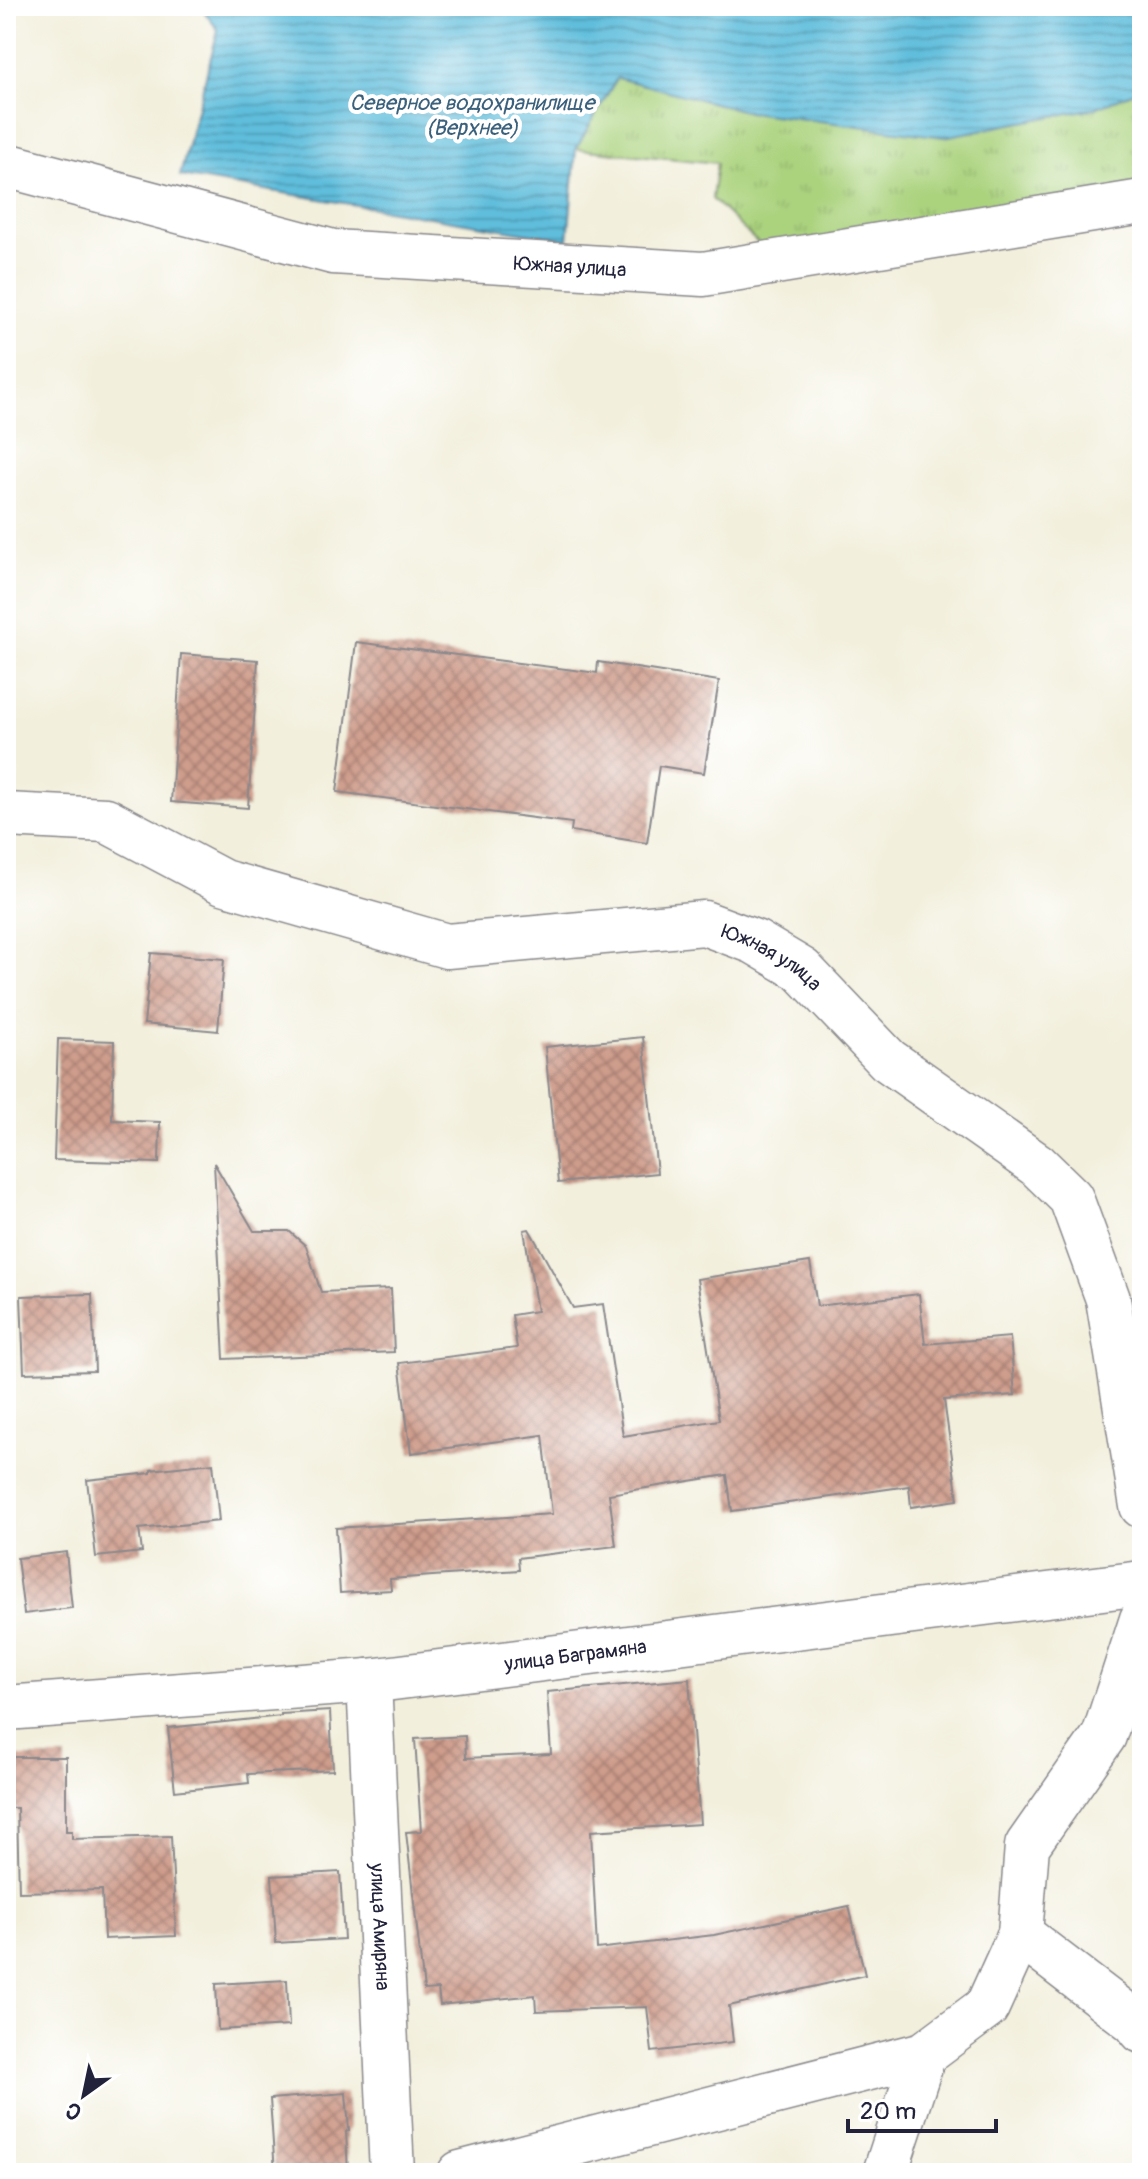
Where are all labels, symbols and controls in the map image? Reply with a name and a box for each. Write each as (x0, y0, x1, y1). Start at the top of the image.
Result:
water label: Северное водохранилище (Верхнее) (350, 89, 597, 142)
street label: Южная улица (513, 251, 627, 282)
street label: Южная улица (718, 919, 827, 996)
street label: улица Баграмяна (502, 1634, 648, 1677)
street label: улица Амиряна (364, 1862, 395, 1991)
north arrow (44, 2055, 124, 2135)
scale bar (848, 2083, 996, 2133)
text: С (60, 2095, 87, 2126)
text: 20 m (860, 2097, 916, 2126)

